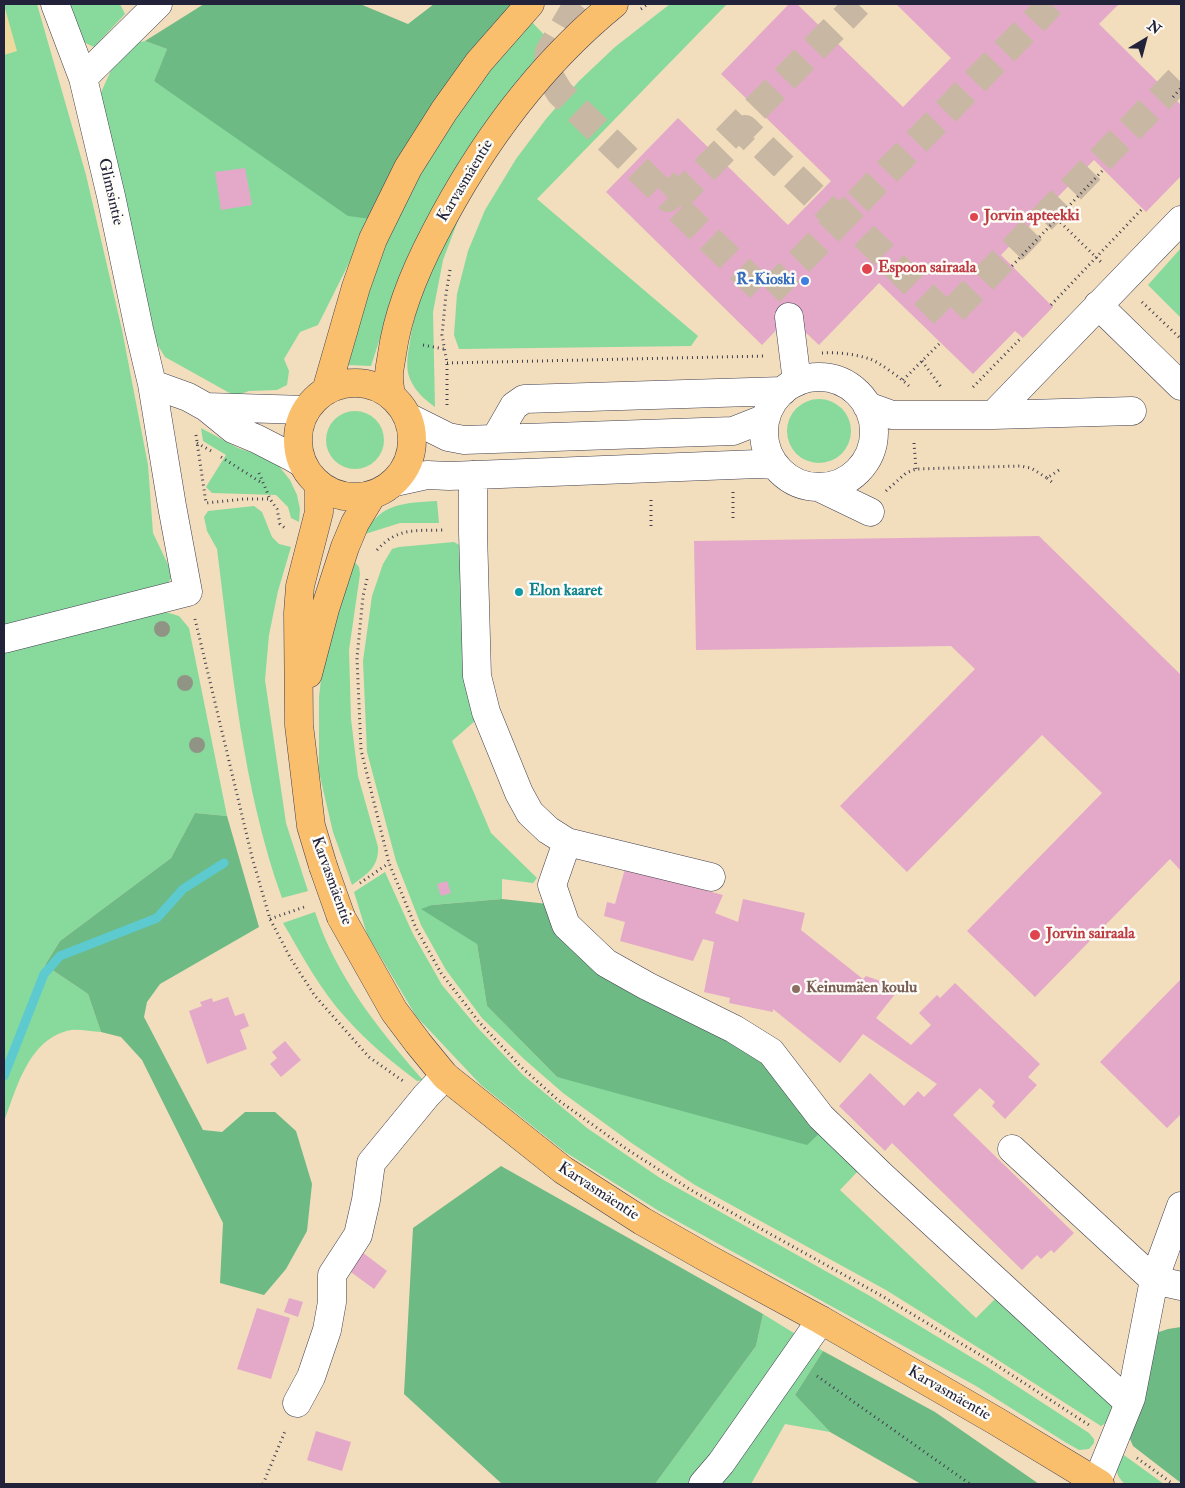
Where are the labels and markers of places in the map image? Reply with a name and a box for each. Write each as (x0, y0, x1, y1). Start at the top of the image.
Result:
place label: Jorvin apteekki (984, 207, 1079, 227)
marker: Jorvin apteekki (968, 211, 980, 223)
place label: Espoon sairaala (878, 259, 976, 279)
marker: Espoon sairaala (860, 262, 874, 276)
place label: R-Kioski (736, 271, 795, 291)
marker: R-Kioski (799, 275, 811, 287)
place label: Elon kaaret (529, 582, 602, 602)
marker: Elon kaaret (513, 586, 525, 598)
place label: Jorvin sairaala (1046, 925, 1135, 945)
marker: Jorvin sairaala (1028, 928, 1042, 942)
place label: Keinumäen koulu (806, 979, 917, 999)
marker: Keinumäen koulu (790, 983, 802, 995)

